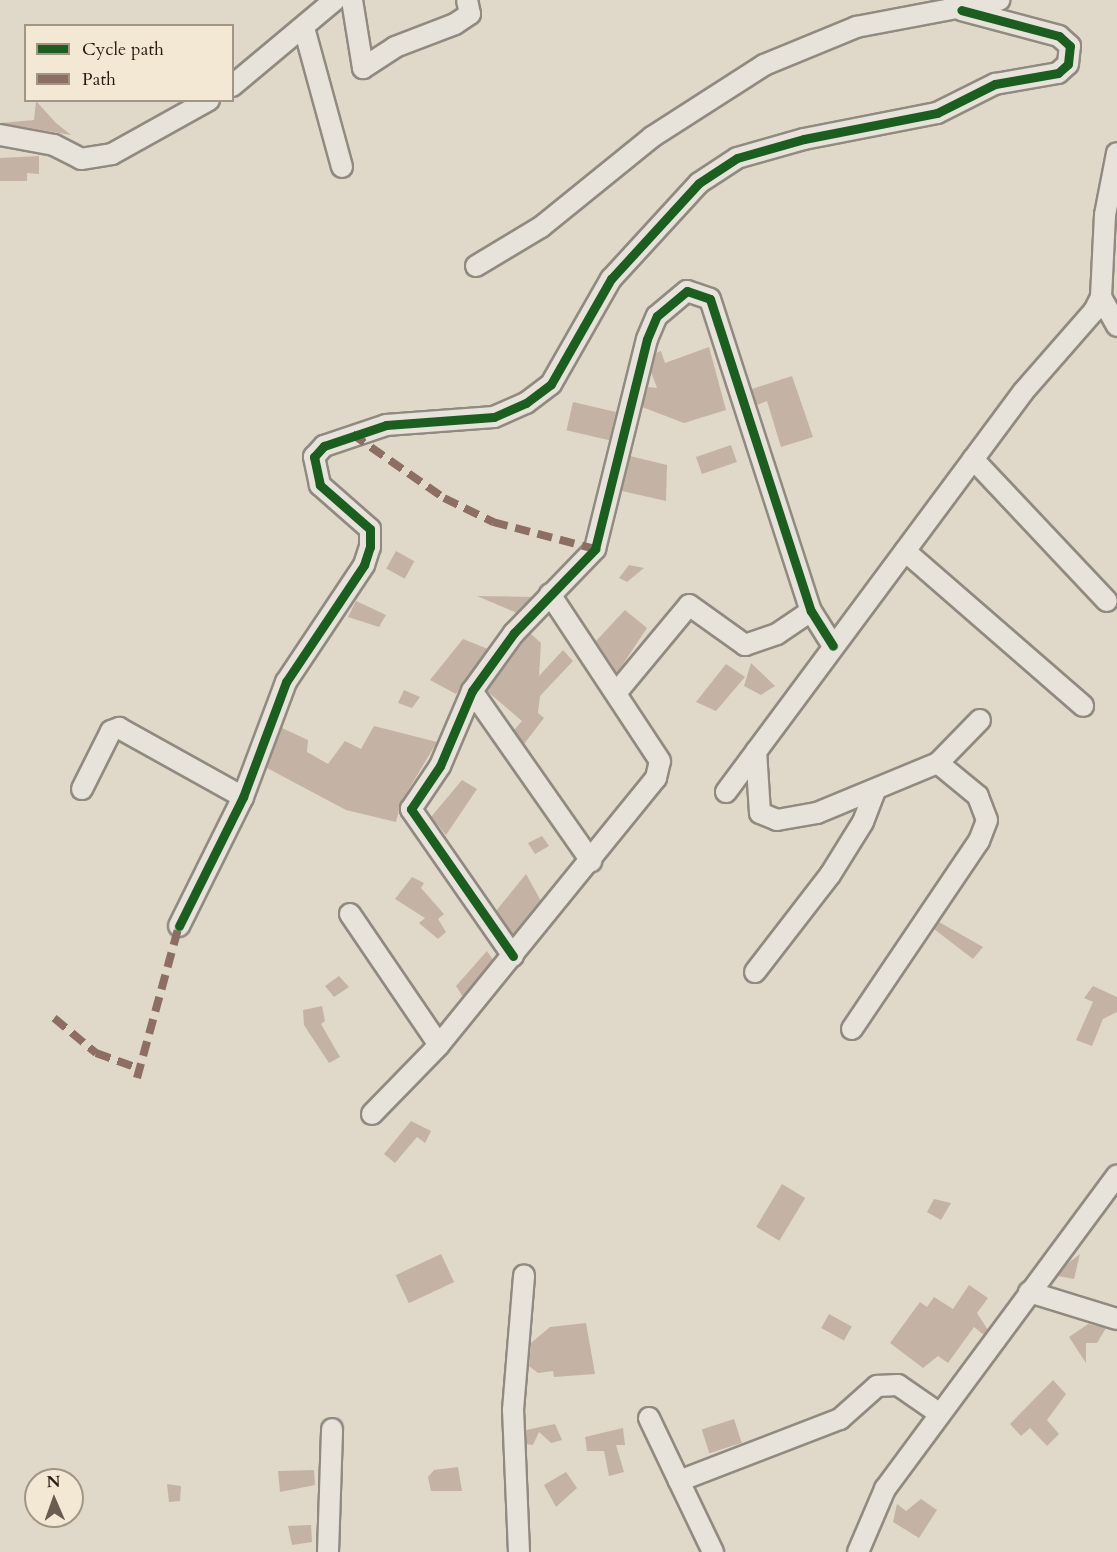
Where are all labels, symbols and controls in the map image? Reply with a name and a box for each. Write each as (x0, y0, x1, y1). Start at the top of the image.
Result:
legend (24, 24, 234, 102)
text: Cycle path (82, 37, 164, 62)
text: Path (82, 67, 116, 92)
north arrow (24, 1468, 84, 1528)
text: N (46, 1471, 61, 1493)

